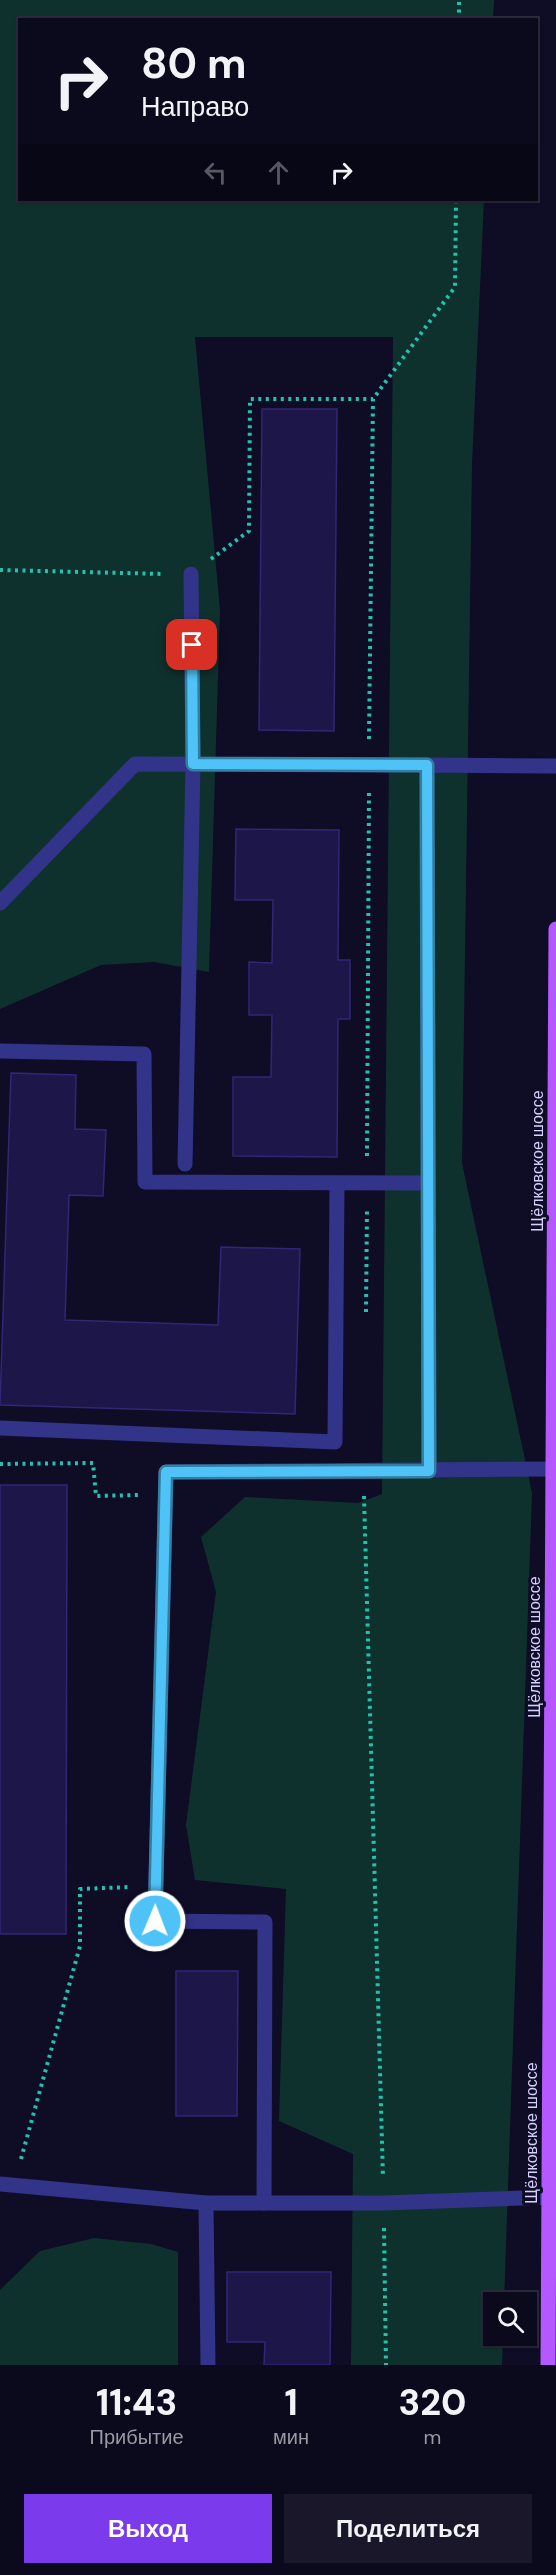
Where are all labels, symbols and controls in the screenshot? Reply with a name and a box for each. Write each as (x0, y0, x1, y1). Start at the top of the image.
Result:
text: 80 m (141, 36, 247, 91)
icon: right (42, 42, 120, 120)
text: Направо (141, 89, 249, 124)
icon: left (199, 156, 232, 189)
icon: ahead (262, 156, 295, 189)
icon: right (325, 156, 358, 189)
pin (166, 619, 217, 670)
icon: arrive (175, 628, 208, 661)
street label: Щёлковское шоссе (527, 1090, 548, 1232)
street label: Щёлковское шоссе (524, 1576, 545, 1718)
position arrow (123, 1889, 187, 1953)
street label: Щёлковское шоссе (521, 2062, 542, 2204)
map controls (483, 2292, 537, 2346)
button: search (483, 2292, 537, 2346)
text: 11:43 (96, 2379, 177, 2426)
text: 1 (284, 2379, 298, 2426)
text: 320 (399, 2379, 466, 2426)
text: Прибытие (90, 2424, 184, 2450)
text: мин (273, 2424, 309, 2450)
text: m (424, 2424, 441, 2450)
button: Выход (24, 2494, 272, 2563)
button: Поделиться (284, 2494, 532, 2563)

